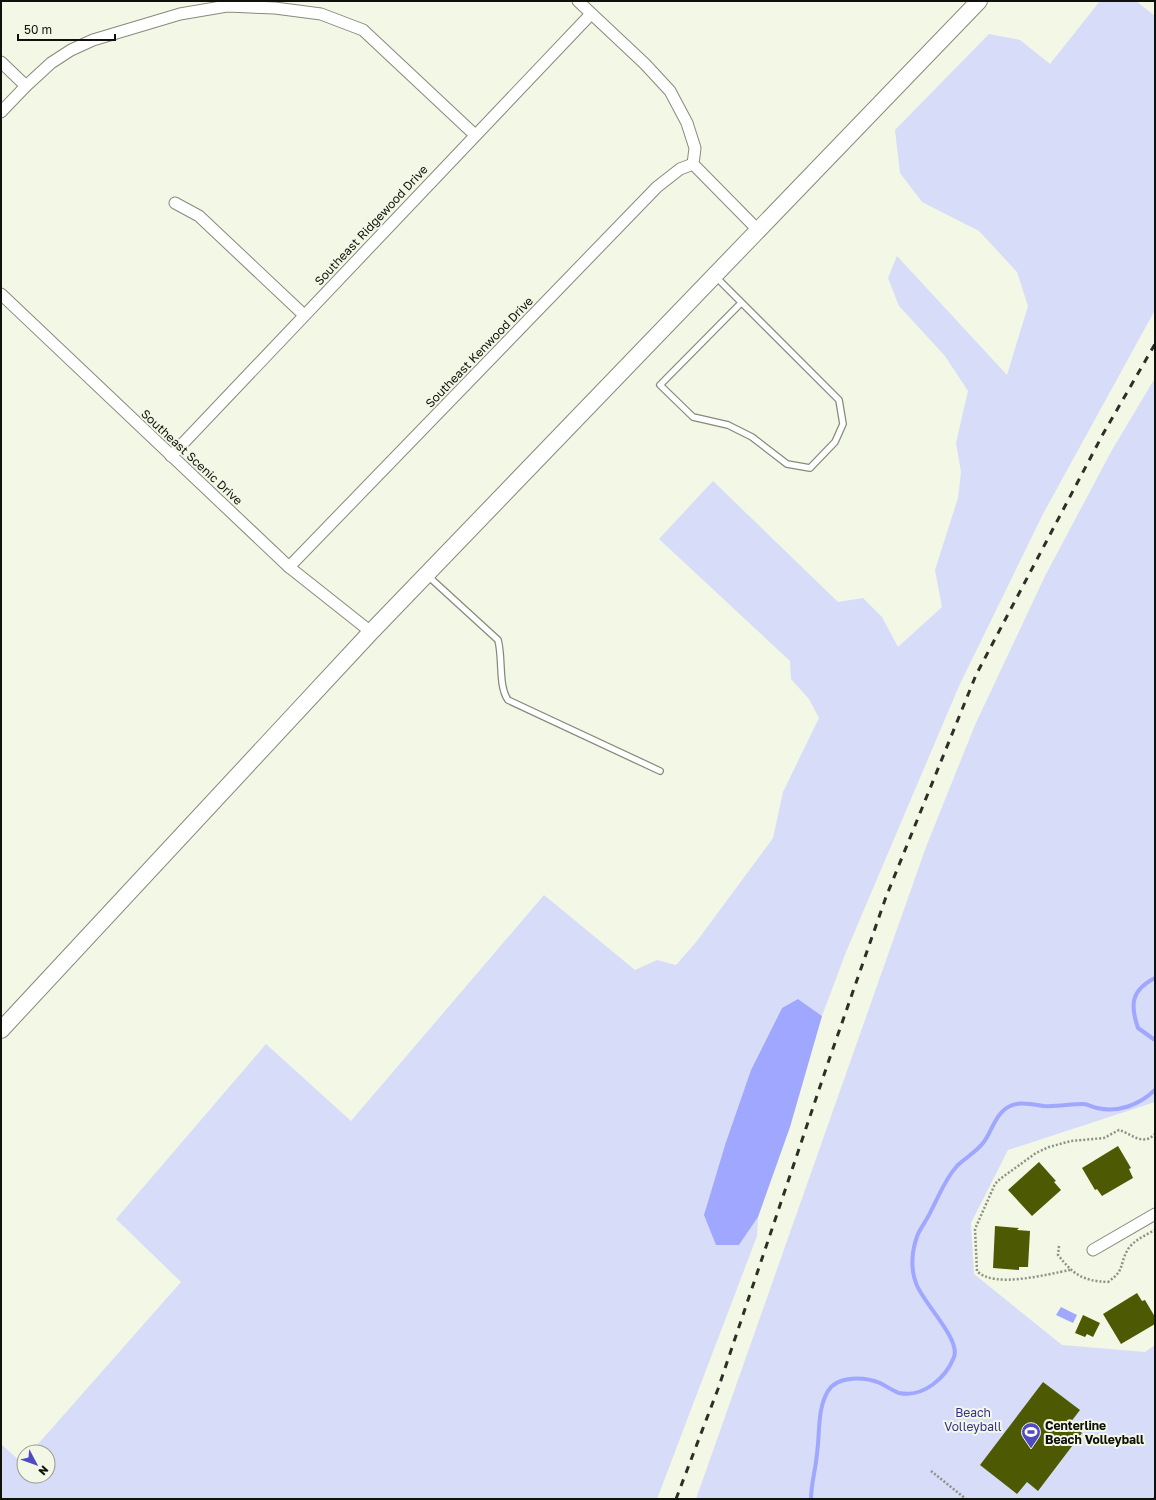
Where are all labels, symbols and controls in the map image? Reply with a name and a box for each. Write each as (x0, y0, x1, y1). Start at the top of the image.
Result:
scale bar (18, 16, 115, 42)
text: 50 m (24, 22, 52, 37)
street label: Southeast Ridgewood Drive (311, 162, 431, 288)
street label: Southeast Kenwood Drive (422, 293, 536, 411)
street label: Southeast Scenic Drive (138, 406, 246, 508)
park label: Beach Volleyball (944, 1405, 1002, 1434)
place label: Centerline Beach Volleyball (1045, 1418, 1144, 1447)
sports icon: Centerline Beach Volleyball (1020, 1421, 1042, 1449)
north arrow (16, 1444, 56, 1484)
text: N (36, 1463, 52, 1478)

